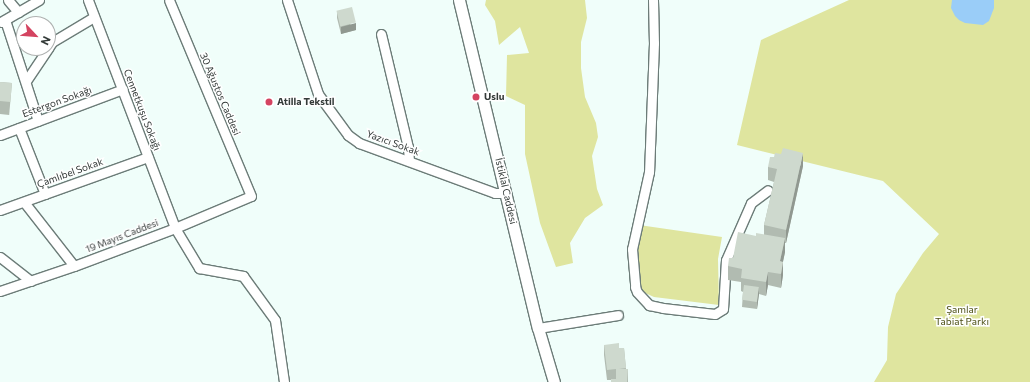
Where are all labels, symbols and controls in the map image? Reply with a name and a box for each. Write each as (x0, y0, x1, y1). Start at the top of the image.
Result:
north arrow (16, 16, 56, 56)
text: N (39, 34, 54, 48)
street label: 30 Ağustos Caddesi (197, 51, 243, 137)
street label: Cennetkuşu Sokağı (121, 68, 163, 152)
street label: Estergon Sokağı (21, 84, 93, 120)
place label: Uslu (484, 91, 504, 103)
marker: Uslu (471, 92, 481, 102)
place label: Atilla Tekstil (277, 96, 334, 108)
marker: Atilla Tekstil (264, 97, 274, 107)
street label: Yazıcı Sokak (365, 128, 421, 158)
street label: Çamlıbel Sokak (35, 155, 105, 191)
street label: İstiklal Caddesi (493, 157, 519, 225)
street label: 19 Mayıs Caddesi (84, 217, 160, 255)
park label: Şamlar Tabiat Parkı (935, 303, 989, 326)

